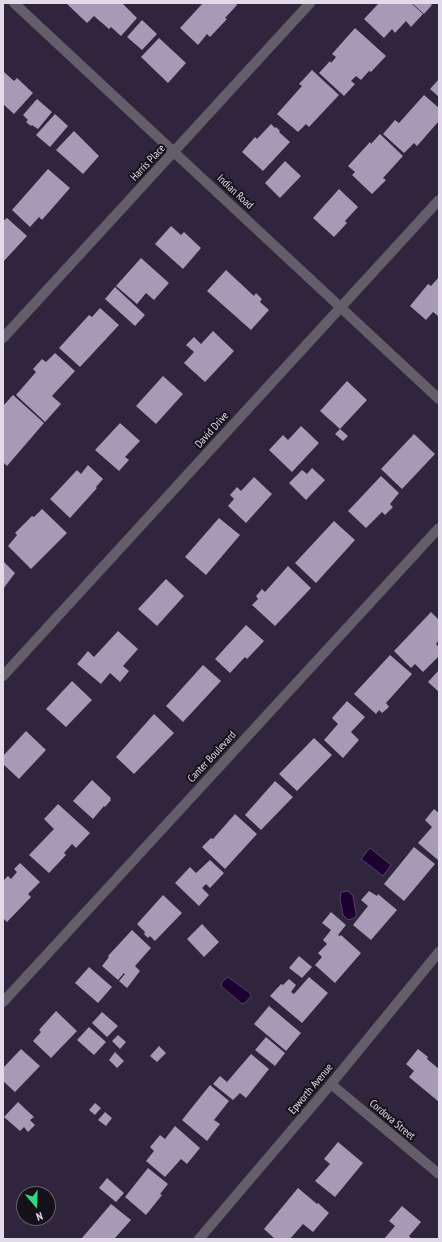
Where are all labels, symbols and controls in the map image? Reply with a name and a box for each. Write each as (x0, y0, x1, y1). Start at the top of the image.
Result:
street label: Harris Place (128, 142, 168, 184)
street label: Indian Road (214, 172, 256, 212)
street label: David Drive (192, 409, 232, 451)
street label: Canter Boulevard (185, 729, 239, 785)
street label: Epworth Avenue (286, 1061, 336, 1117)
street label: Cordova Street (366, 1097, 418, 1143)
north arrow (16, 1186, 56, 1226)
text: N (34, 1209, 45, 1224)

